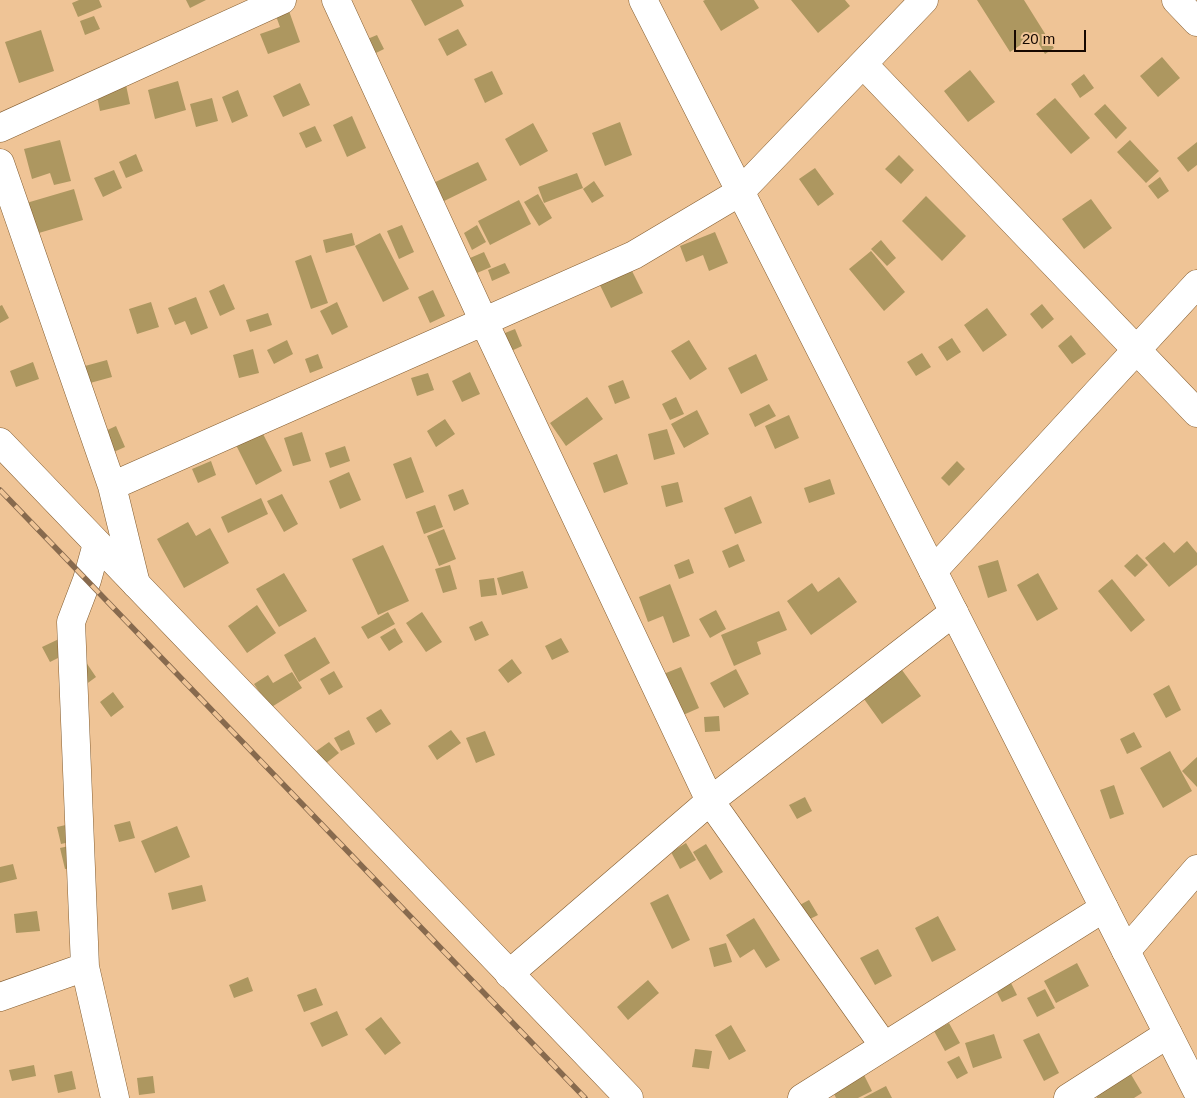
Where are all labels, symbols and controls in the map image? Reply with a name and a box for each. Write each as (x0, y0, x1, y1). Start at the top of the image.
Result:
scale bar (1017, 20, 1090, 52)
text: 20 m (1022, 30, 1055, 47)

